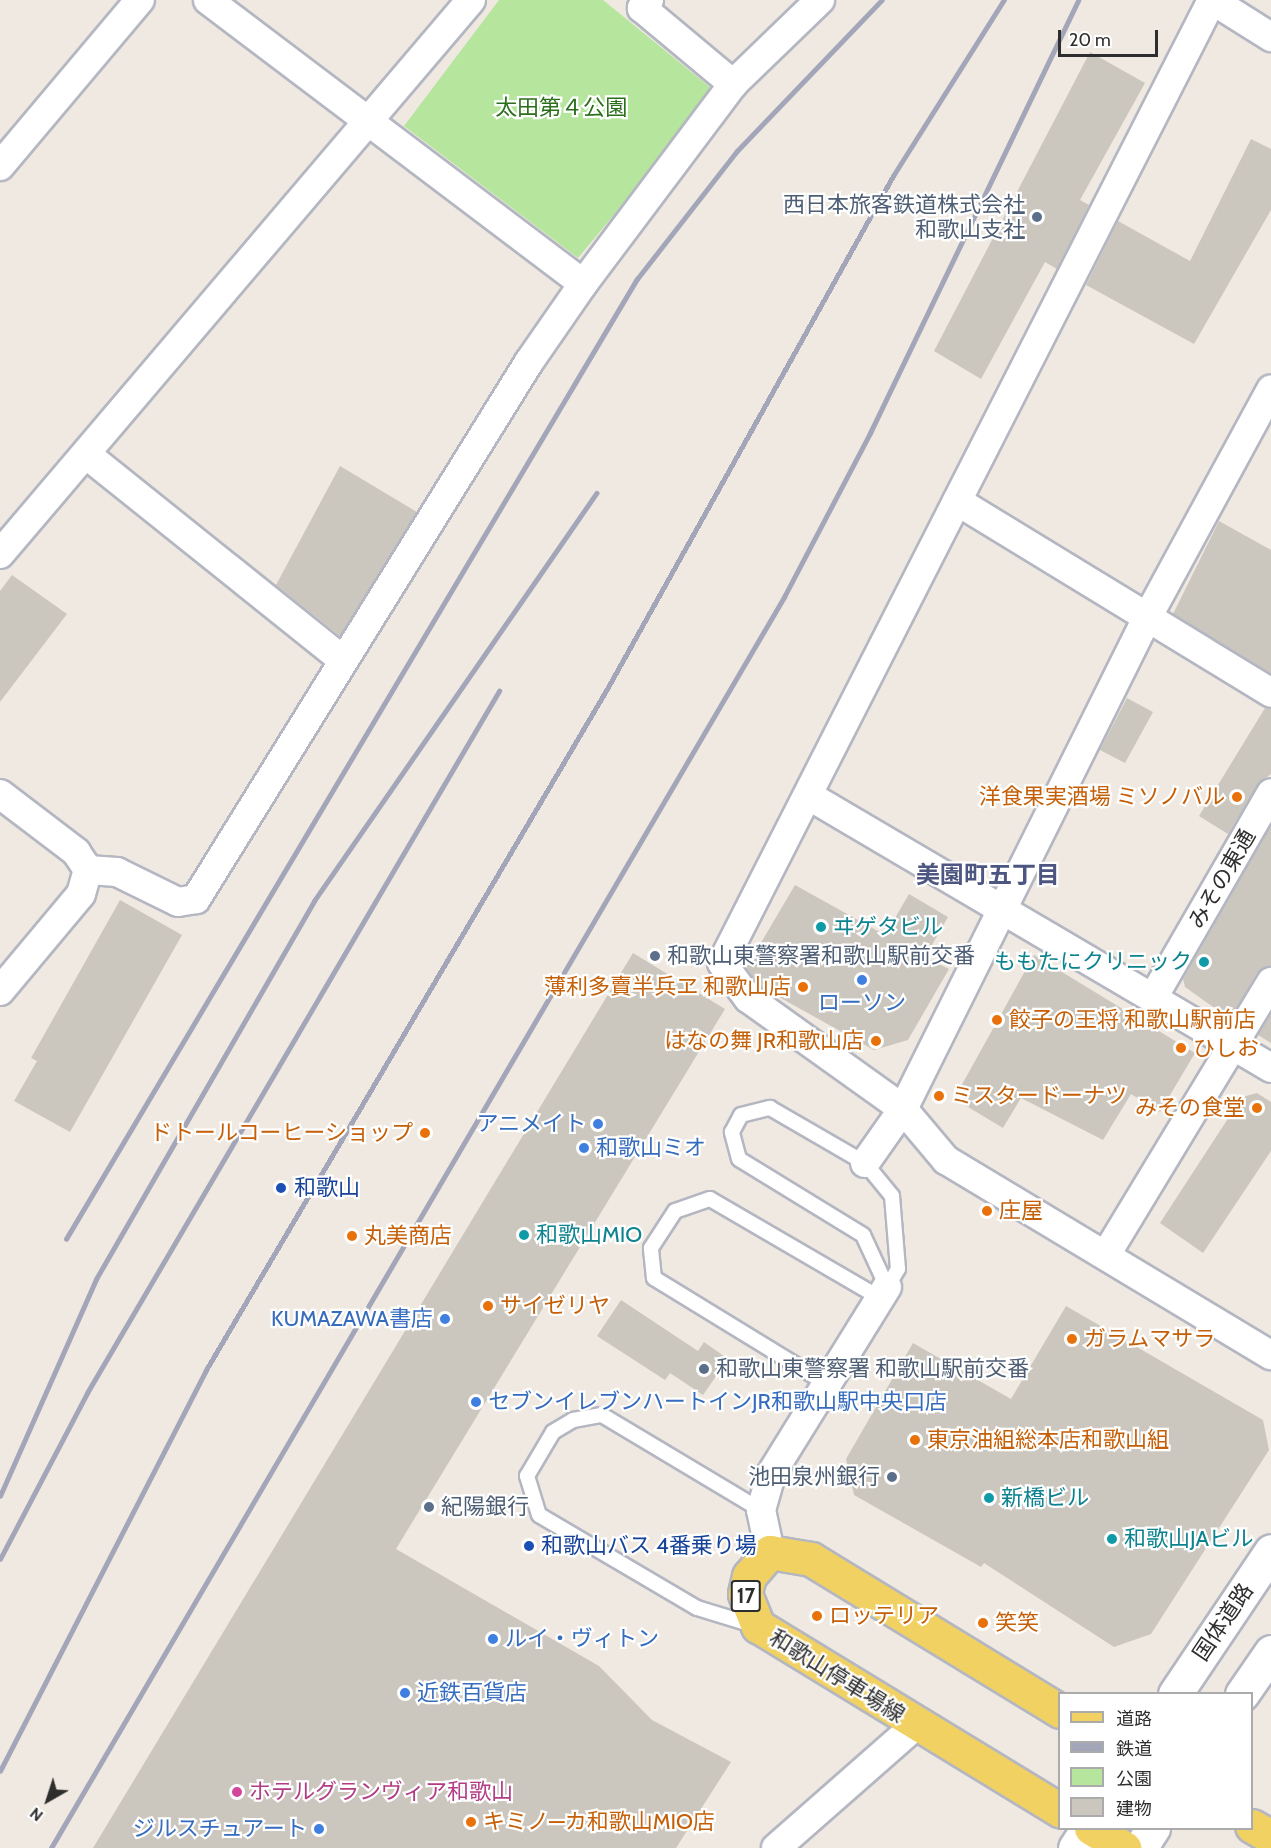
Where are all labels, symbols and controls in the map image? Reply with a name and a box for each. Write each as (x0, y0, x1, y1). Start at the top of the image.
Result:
scale bar (1061, 18, 1162, 56)
text: 20 m (1069, 29, 1111, 51)
park label: 太田第４公園 (495, 95, 627, 121)
place label: 西日本旅客鉄道株式会社 和歌山支社 (783, 191, 1025, 242)
marker: 西日本旅客鉄道株式会社 和歌山支社 (1030, 210, 1044, 224)
place label: 洋食果実酒場 ミソノバル (978, 784, 1225, 810)
marker: 洋食果実酒場 ミソノバル (1230, 790, 1244, 804)
street label: みその東通 (1183, 825, 1261, 933)
district label: 美園町五丁目 (916, 861, 1060, 889)
place label: ヰゲタビル (833, 914, 943, 940)
marker: ヰゲタビル (814, 920, 828, 934)
place label: 和歌山東警察署和歌山駅前交番 (667, 943, 975, 969)
marker: 和歌山東警察署和歌山駅前交番 (648, 949, 662, 963)
place label: ももたにクリニック (994, 949, 1192, 975)
marker: ももたにクリニック (1197, 955, 1211, 969)
marker: ローソン (855, 973, 869, 987)
place label: 薄利多賣半兵ヱ 和歌山店 (544, 974, 791, 1000)
marker: 薄利多賣半兵ヱ 和歌山店 (796, 980, 810, 994)
place label: ローソン (818, 990, 906, 1016)
place label: 餃子の王将 和歌山駅前店 (1009, 1007, 1256, 1033)
marker: 餃子の王将 和歌山駅前店 (990, 1013, 1004, 1027)
place label: はなの舞 JR和歌山店 (664, 1028, 864, 1054)
marker: はなの舞 JR和歌山店 (869, 1034, 883, 1048)
place label: ひしお (1193, 1035, 1259, 1061)
marker: ひしお (1174, 1041, 1188, 1055)
place label: ミスタードーナツ (951, 1083, 1127, 1109)
marker: ミスタードーナツ (932, 1089, 946, 1103)
place label: みその食堂 (1135, 1095, 1245, 1121)
marker: みその食堂 (1250, 1101, 1264, 1115)
place label: アニメイト (476, 1111, 586, 1137)
marker: アニメイト (591, 1117, 605, 1131)
place label: ドトールコーヒーショップ (149, 1120, 413, 1146)
marker: ドトールコーヒーショップ (418, 1126, 432, 1140)
place label: 和歌山ミオ (596, 1135, 706, 1161)
marker: 和歌山ミオ (577, 1141, 591, 1155)
place label: 和歌山 (294, 1175, 360, 1201)
marker: 和歌山 (272, 1179, 290, 1197)
place label: 庄屋 (999, 1198, 1043, 1224)
marker: 庄屋 (980, 1204, 994, 1218)
place label: 和歌山MIO (536, 1222, 642, 1248)
place label: 丸美商店 (364, 1223, 452, 1249)
marker: 和歌山MIO (517, 1228, 531, 1242)
marker: 丸美商店 (345, 1229, 359, 1243)
place label: サイゼリヤ (500, 1293, 610, 1319)
marker: サイゼリヤ (481, 1299, 495, 1313)
place label: KUMAZAWA書店 (271, 1306, 433, 1332)
marker: KUMAZAWA書店 (438, 1312, 452, 1326)
place label: ガラムマサラ (1084, 1326, 1216, 1352)
marker: ガラムマサラ (1065, 1332, 1079, 1346)
place label: 和歌山東警察署 和歌山駅前交番 (716, 1356, 1029, 1382)
marker: 和歌山東警察署 和歌山駅前交番 (697, 1362, 711, 1376)
place label: セブンイレブンハートインJR和歌山駅中央口店 (488, 1389, 947, 1415)
marker: セブンイレブンハートインJR和歌山駅中央口店 (469, 1395, 483, 1409)
place label: 東京油組総本店和歌山組 (927, 1427, 1169, 1453)
marker: 東京油組総本店和歌山組 (908, 1433, 922, 1447)
place label: 池田泉州銀行 (748, 1464, 880, 1490)
marker: 池田泉州銀行 (885, 1470, 899, 1484)
place label: 新橋ビル (1001, 1485, 1089, 1511)
marker: 新橋ビル (982, 1491, 996, 1505)
place label: 紀陽銀行 (441, 1494, 529, 1520)
marker: 紀陽銀行 (422, 1500, 436, 1514)
place label: 和歌山JAビル (1124, 1526, 1253, 1552)
marker: 和歌山JAビル (1105, 1532, 1119, 1546)
place label: 和歌山バス 4番乗り場 (541, 1533, 757, 1559)
marker: 和歌山バス 4番乗り場 (522, 1539, 536, 1553)
road number: 17 (730, 1578, 762, 1614)
street label: 国体道路 (1187, 1578, 1259, 1666)
place label: ロッテリア (829, 1603, 939, 1629)
marker: ロッテリア (810, 1609, 824, 1623)
place label: 笑笑 (995, 1610, 1039, 1636)
marker: 笑笑 (976, 1616, 990, 1630)
street label: 和歌山停車場線 (765, 1624, 909, 1728)
place label: ルイ・ヴィトン (505, 1626, 659, 1652)
marker: ルイ・ヴィトン (486, 1632, 500, 1646)
place label: 近鉄百貨店 (417, 1680, 527, 1706)
marker: 近鉄百貨店 (398, 1686, 412, 1700)
legend (1058, 1692, 1253, 1830)
text: 道路 (1116, 1708, 1152, 1730)
text: 鉄道 (1116, 1738, 1152, 1760)
text: 公園 (1116, 1768, 1152, 1790)
north arrow (18, 1770, 78, 1830)
place label: ホテルグランヴィア和歌山 (249, 1779, 513, 1805)
marker: ホテルグランヴィア和歌山 (230, 1785, 244, 1799)
text: 建物 (1116, 1798, 1152, 1820)
text: N (26, 1803, 47, 1825)
place label: キミノ―カ和歌山MIO店 (483, 1809, 715, 1835)
marker: キミノ―カ和歌山MIO店 (464, 1815, 478, 1829)
place label: ジルスチュアート (132, 1816, 307, 1842)
marker: ジルスチュアート (312, 1822, 326, 1836)

